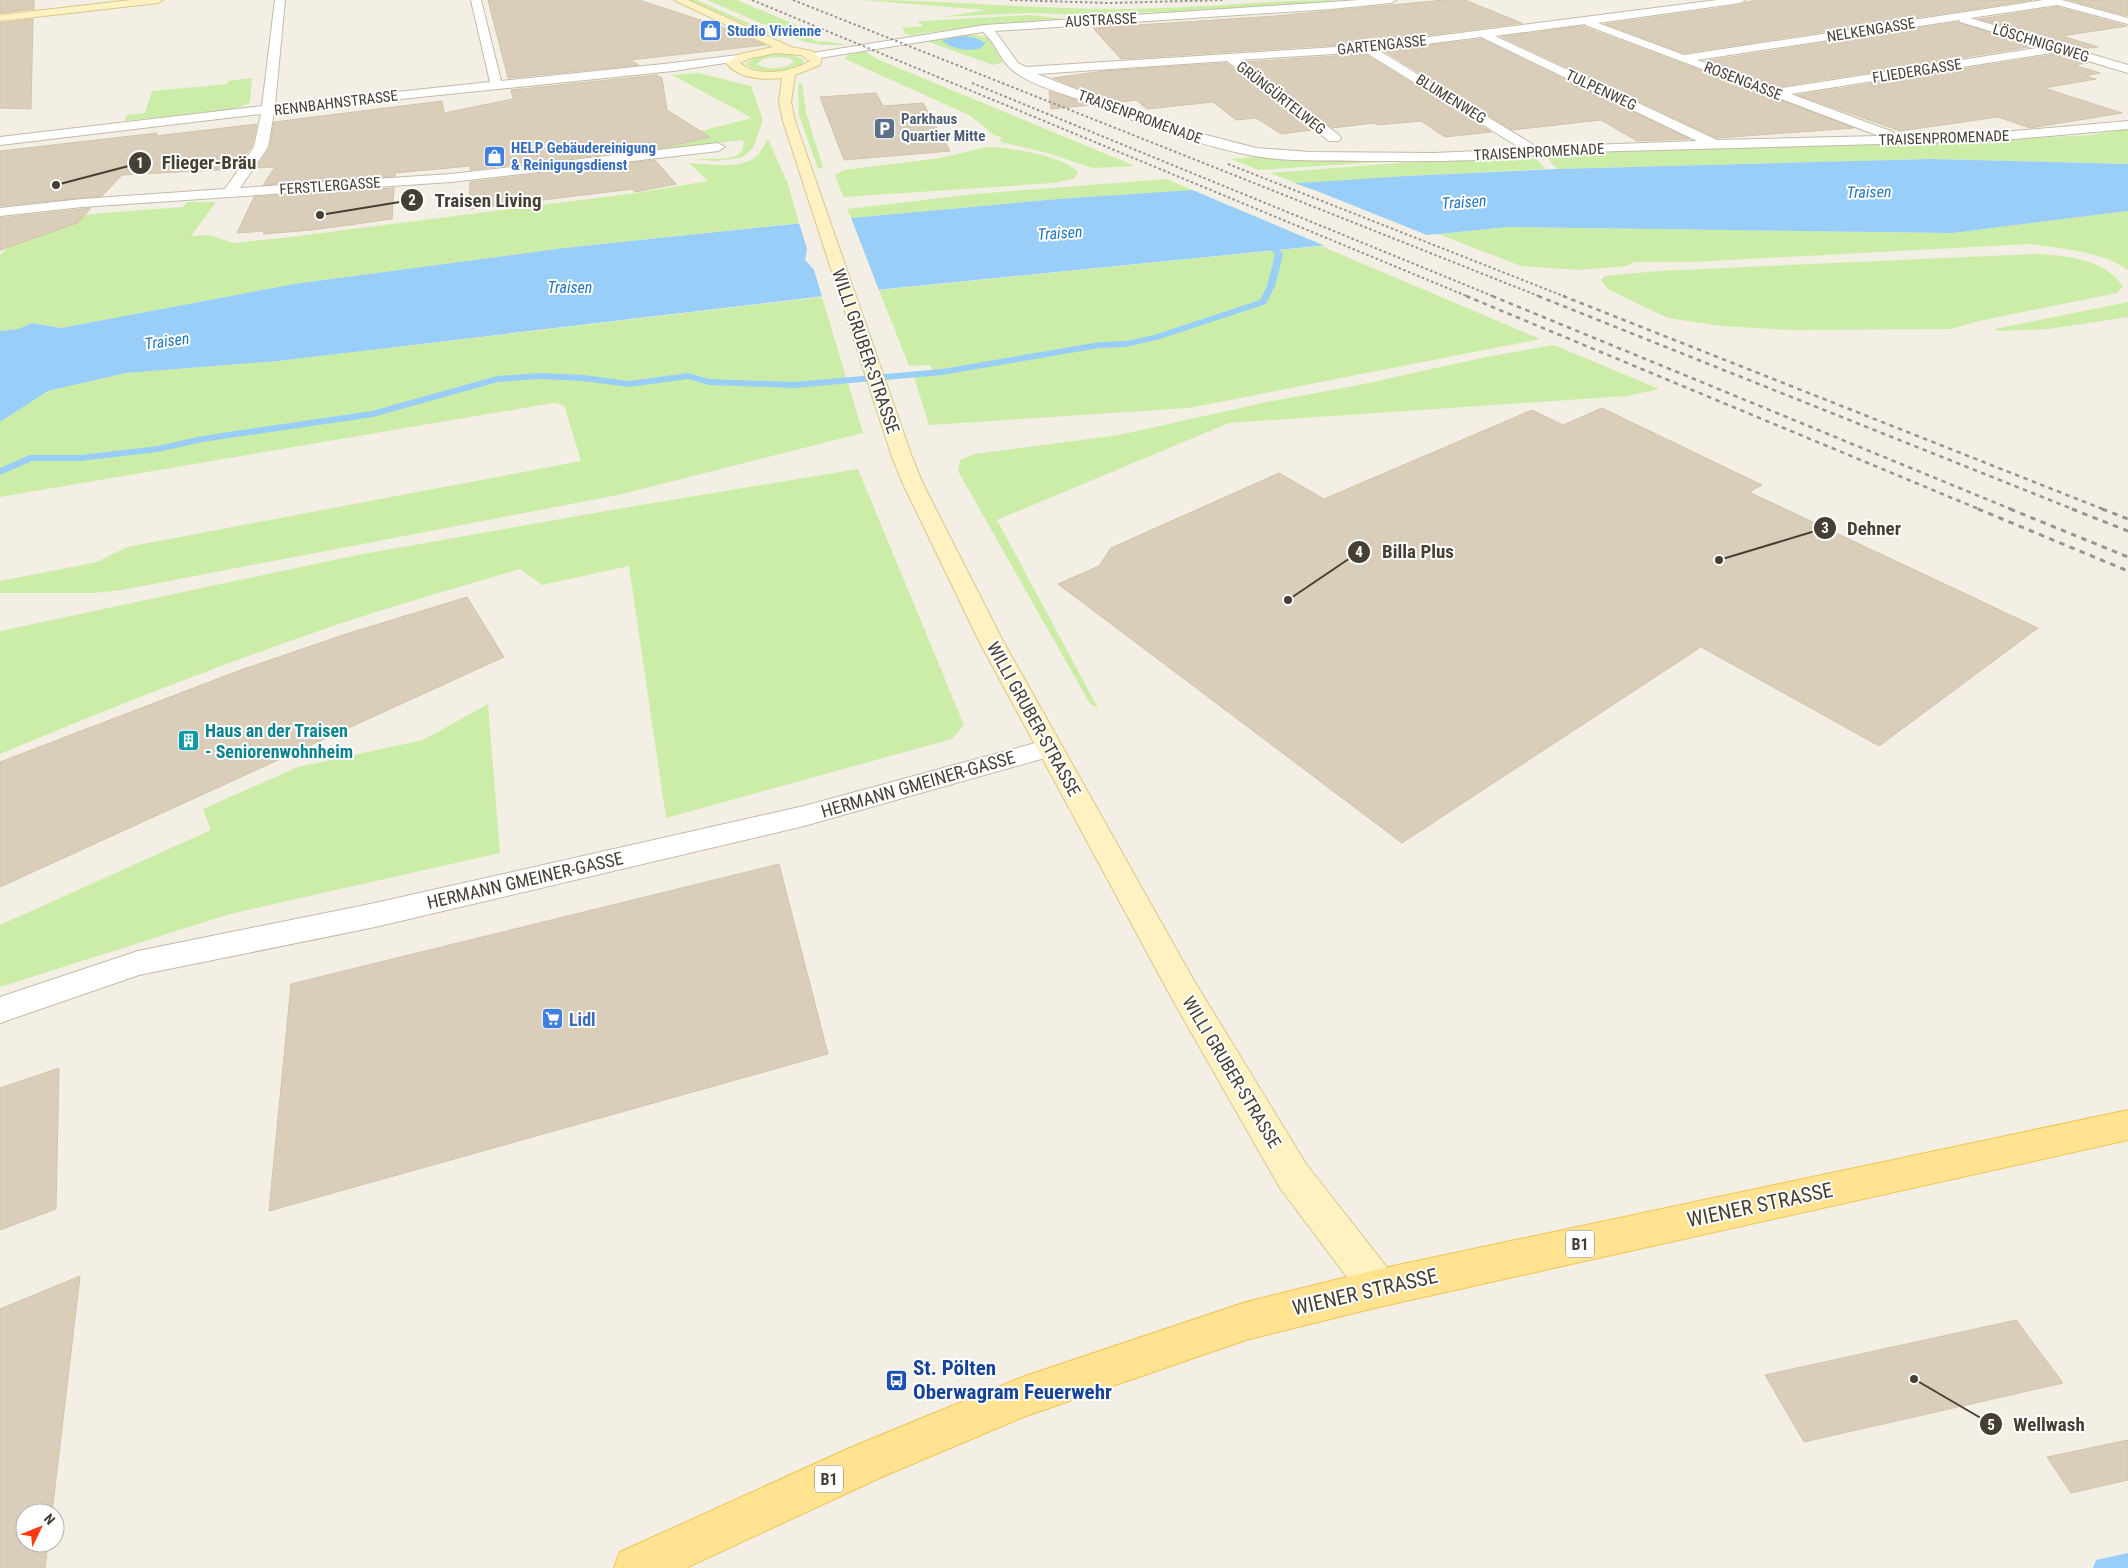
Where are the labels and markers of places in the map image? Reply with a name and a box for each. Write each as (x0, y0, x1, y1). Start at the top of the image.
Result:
shop icon: Studio Vivienne (699, 19, 723, 43)
place label: Studio Vivienne (727, 22, 821, 40)
place label: Parkhaus Quartier Mitte (901, 110, 985, 145)
parking icon: Parkhaus Quartier Mitte (873, 116, 897, 140)
place label: HELP Gebäudereinigung & Reinigungsdienst (511, 139, 656, 174)
shop icon: HELP Gebäudereinigung & Reinigungsdienst (483, 145, 507, 169)
callout: Flieger-Bräu (127, 146, 267, 180)
callout: Traisen Living (399, 183, 551, 217)
callout: Dehner (1812, 511, 1911, 545)
callout: Billa Plus (1347, 535, 1464, 569)
place label: Haus an der Traisen - Seniorenwohnheim (205, 720, 353, 762)
building icon: Haus an der Traisen - Seniorenwohnheim (177, 728, 201, 752)
supermarket icon: Lidl (541, 1007, 565, 1031)
place label: Lidl (569, 1009, 596, 1030)
place label: St. Pölten Oberwagram Feuerwehr (913, 1356, 1112, 1404)
bus stop icon: St. Pölten Oberwagram Feuerwehr (885, 1368, 909, 1392)
callout: Wellwash (1979, 1407, 2095, 1441)

